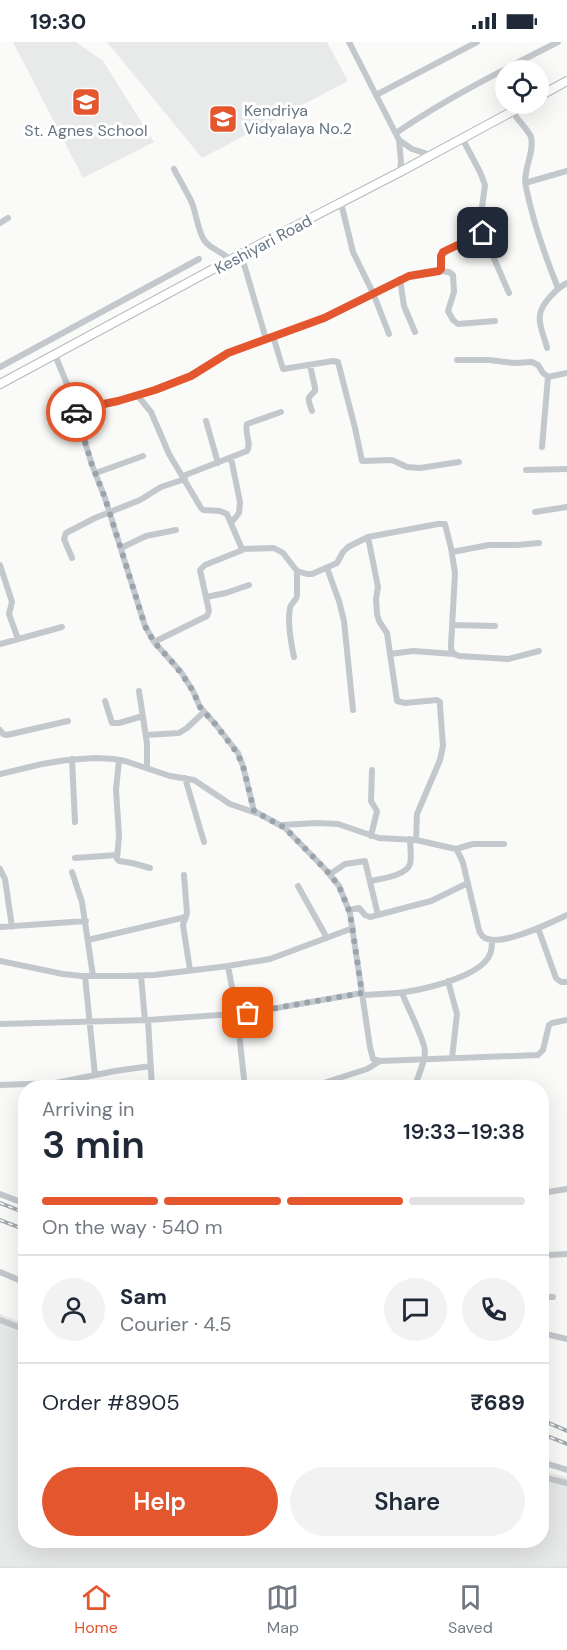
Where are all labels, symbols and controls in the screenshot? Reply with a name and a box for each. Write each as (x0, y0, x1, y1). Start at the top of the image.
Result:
text: 19:30 (30, 7, 86, 36)
map controls (495, 60, 549, 114)
button: locate (495, 60, 549, 114)
school or university icon: St. Agnes School (70, 86, 102, 118)
place label: Kendriya Vidyalaya No.2 (244, 100, 352, 139)
school or university icon: Kendriya Vidyalaya No.2 (207, 103, 239, 135)
place label: St. Agnes School (24, 120, 148, 141)
pin (457, 207, 508, 258)
street label: Keshiyari Road (211, 210, 316, 279)
icon: home (466, 216, 499, 249)
courier (46, 382, 106, 442)
icon: car (60, 396, 93, 429)
pin (222, 987, 273, 1038)
icon: bag (231, 996, 264, 1029)
text: Arriving in (42, 1096, 134, 1122)
text: 19:33–19:38 (403, 1117, 525, 1146)
text: 3 min (42, 1119, 145, 1170)
text: On the way · 540 m (42, 1214, 223, 1240)
button: person (42, 1278, 105, 1341)
button: chat (384, 1278, 447, 1341)
button: phone (462, 1278, 525, 1341)
text: Sam (120, 1282, 167, 1311)
text: Courier · 4.5 (120, 1311, 232, 1337)
text: Order #8905 (42, 1388, 180, 1417)
text: ₹689 (470, 1388, 525, 1417)
button: Help (42, 1467, 278, 1536)
button: Share (290, 1467, 525, 1536)
tab: Home (74, 1581, 118, 1638)
tab: Map (266, 1581, 299, 1638)
tab: Saved (448, 1581, 493, 1638)

